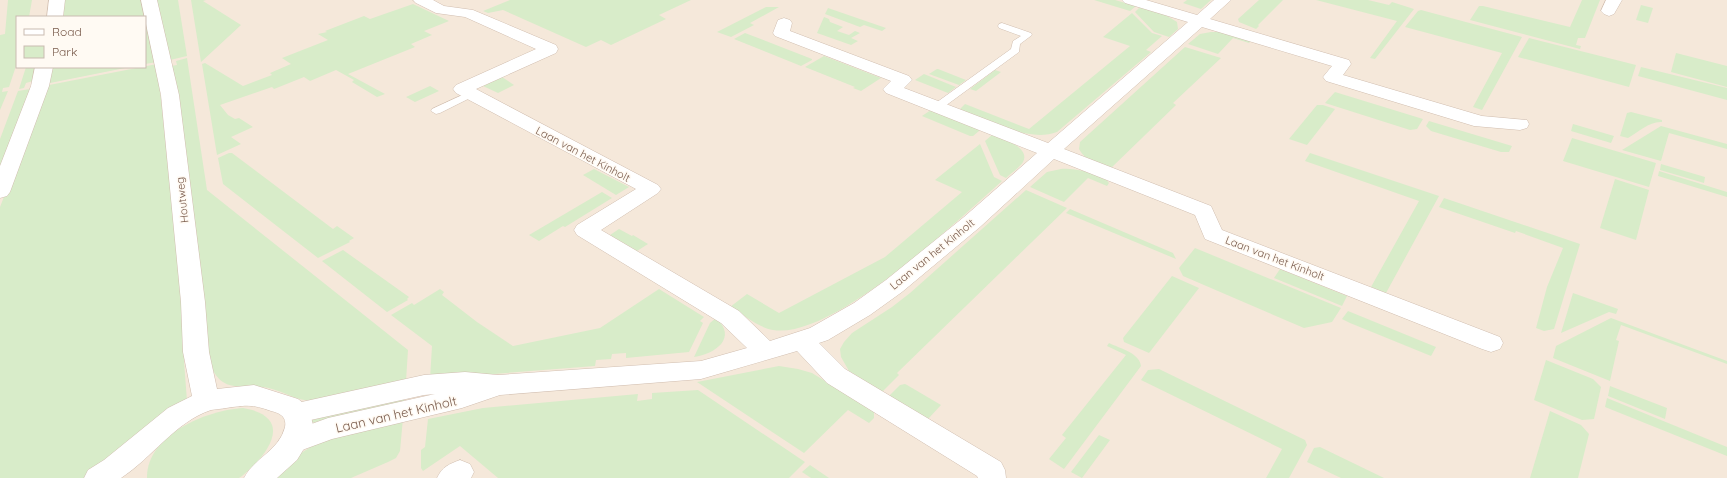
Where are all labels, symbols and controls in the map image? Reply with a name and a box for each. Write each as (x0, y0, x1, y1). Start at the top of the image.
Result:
legend (16, 16, 146, 68)
text: Road (52, 24, 82, 39)
text: Park (52, 44, 77, 59)
street label: Laan van het Kinholt (533, 123, 633, 185)
street label: Houtweg (173, 176, 191, 224)
street label: Laan van het Kinholt (887, 215, 977, 292)
street label: Laan van het Kinholt (1224, 233, 1327, 283)
street label: Laan van het Kinholt (334, 392, 458, 436)

